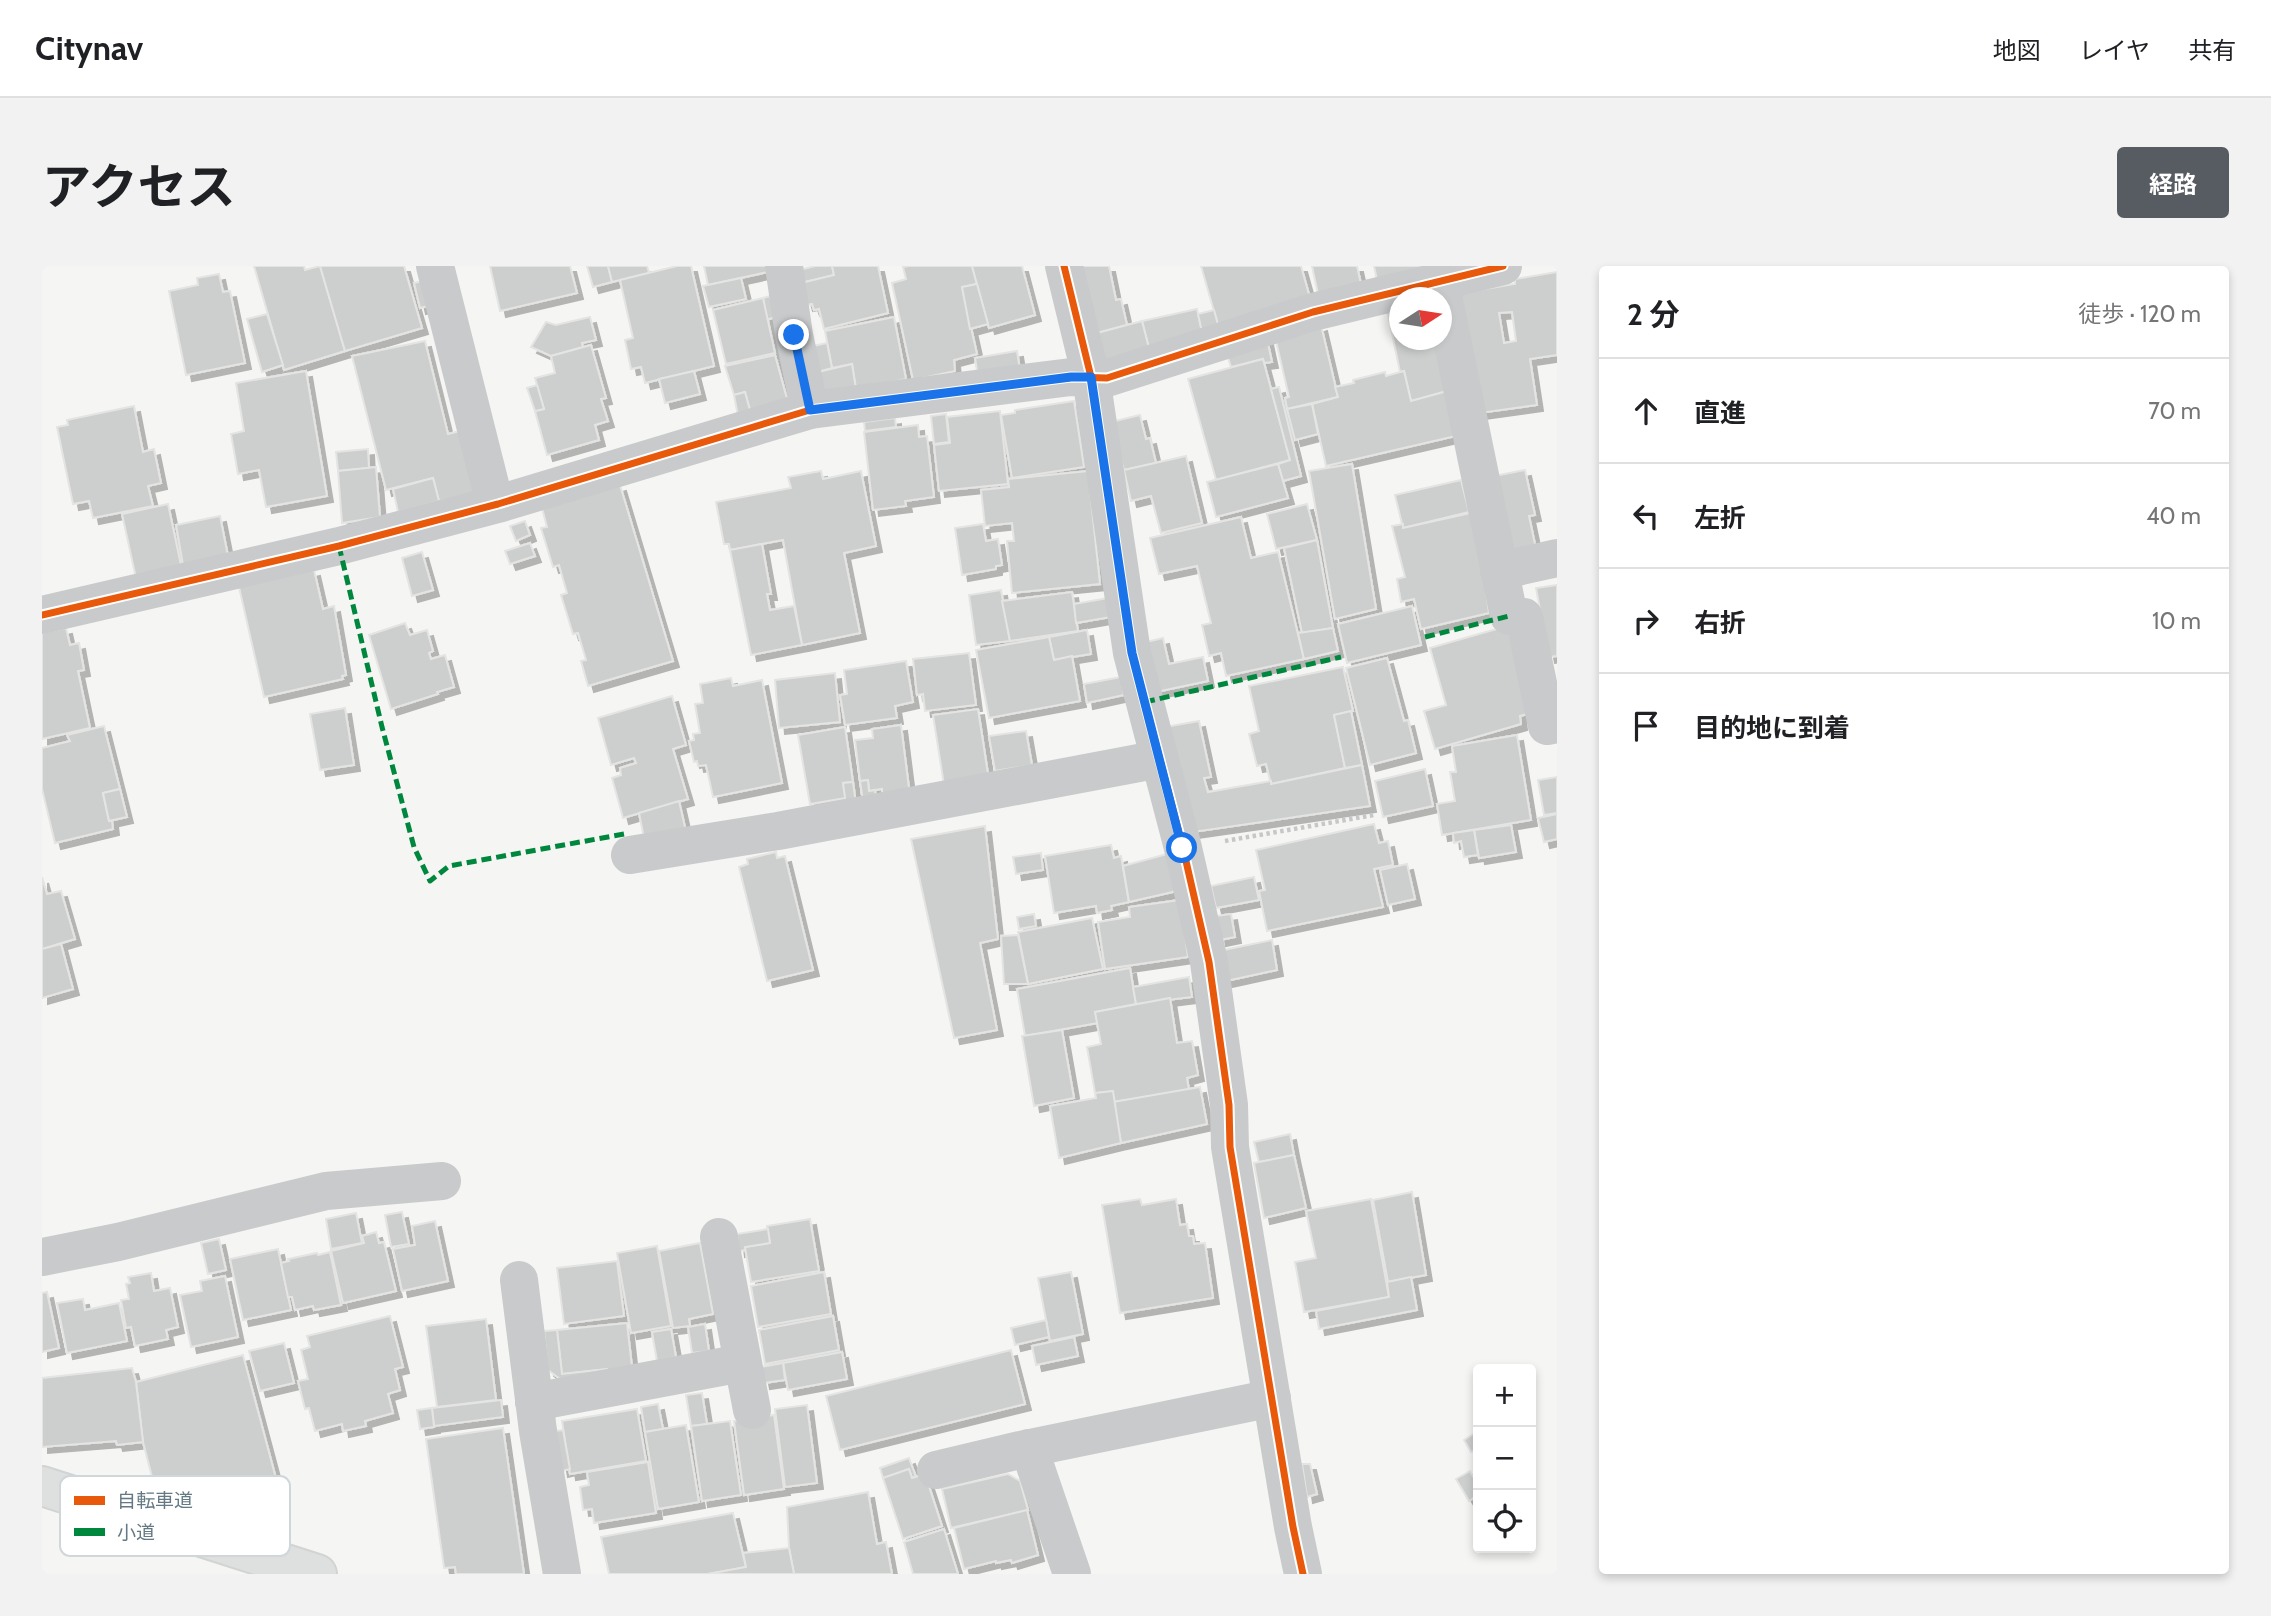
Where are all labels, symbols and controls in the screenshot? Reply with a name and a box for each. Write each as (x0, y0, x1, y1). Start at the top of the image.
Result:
text: Citynav (35, 28, 143, 68)
text: 地図 (1993, 36, 2041, 65)
text: レイヤ (2079, 36, 2150, 65)
text: 共有 (2188, 36, 2236, 65)
button: 経路 (2117, 147, 2229, 218)
text: アクセス (42, 157, 236, 216)
north arrow (1389, 287, 1452, 350)
text: 2 分 (1627, 296, 1680, 333)
text: 徒歩 · 120 m (2078, 300, 2201, 328)
route end (778, 319, 809, 350)
icon: ahead (1627, 392, 1665, 430)
text: 直進 (1694, 397, 1746, 429)
text: 70 m (2148, 397, 2201, 425)
icon: left (1627, 497, 1665, 535)
text: 左折 (1694, 502, 1746, 534)
text: 40 m (2146, 502, 2201, 530)
icon: right (1627, 602, 1665, 640)
text: 右折 (1694, 607, 1746, 639)
text: 10 m (2152, 607, 2201, 635)
icon: arrive (1627, 707, 1665, 745)
text: 目的地に到着 (1694, 712, 1850, 744)
route start (1166, 832, 1197, 863)
map controls (1473, 1364, 1536, 1553)
button: + (1473, 1364, 1536, 1427)
button: − (1473, 1427, 1536, 1490)
legend (60, 1476, 290, 1556)
text: 自転車道 (117, 1489, 193, 1512)
button: locate (1473, 1490, 1536, 1553)
text: 小道 (117, 1521, 155, 1544)

